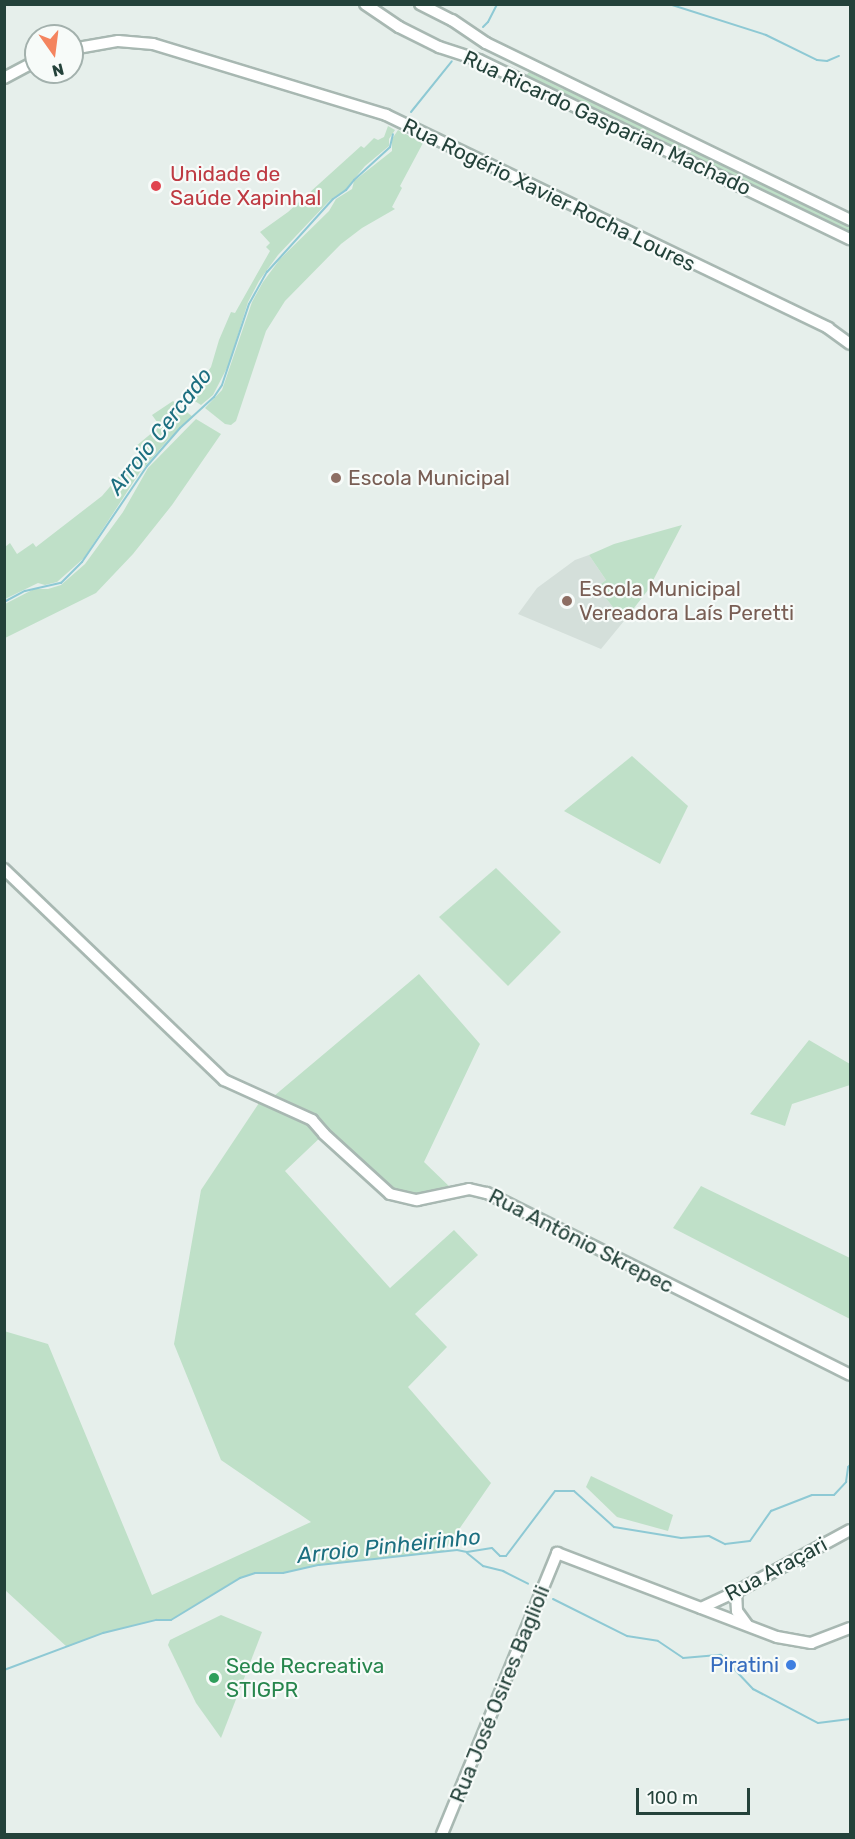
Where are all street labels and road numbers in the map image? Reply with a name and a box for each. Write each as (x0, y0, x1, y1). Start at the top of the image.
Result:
street label: Rua Ricardo Gasparian Machado (459, 45, 755, 201)
street label: Rua Rogério Xavier Rocha Loures (398, 113, 700, 277)
street label: Rua Antônio Skrepec (484, 1183, 678, 1299)
street label: Rua Araçari (720, 1531, 832, 1607)
street label: Rua José Osires Baglioli (445, 1582, 555, 1806)

